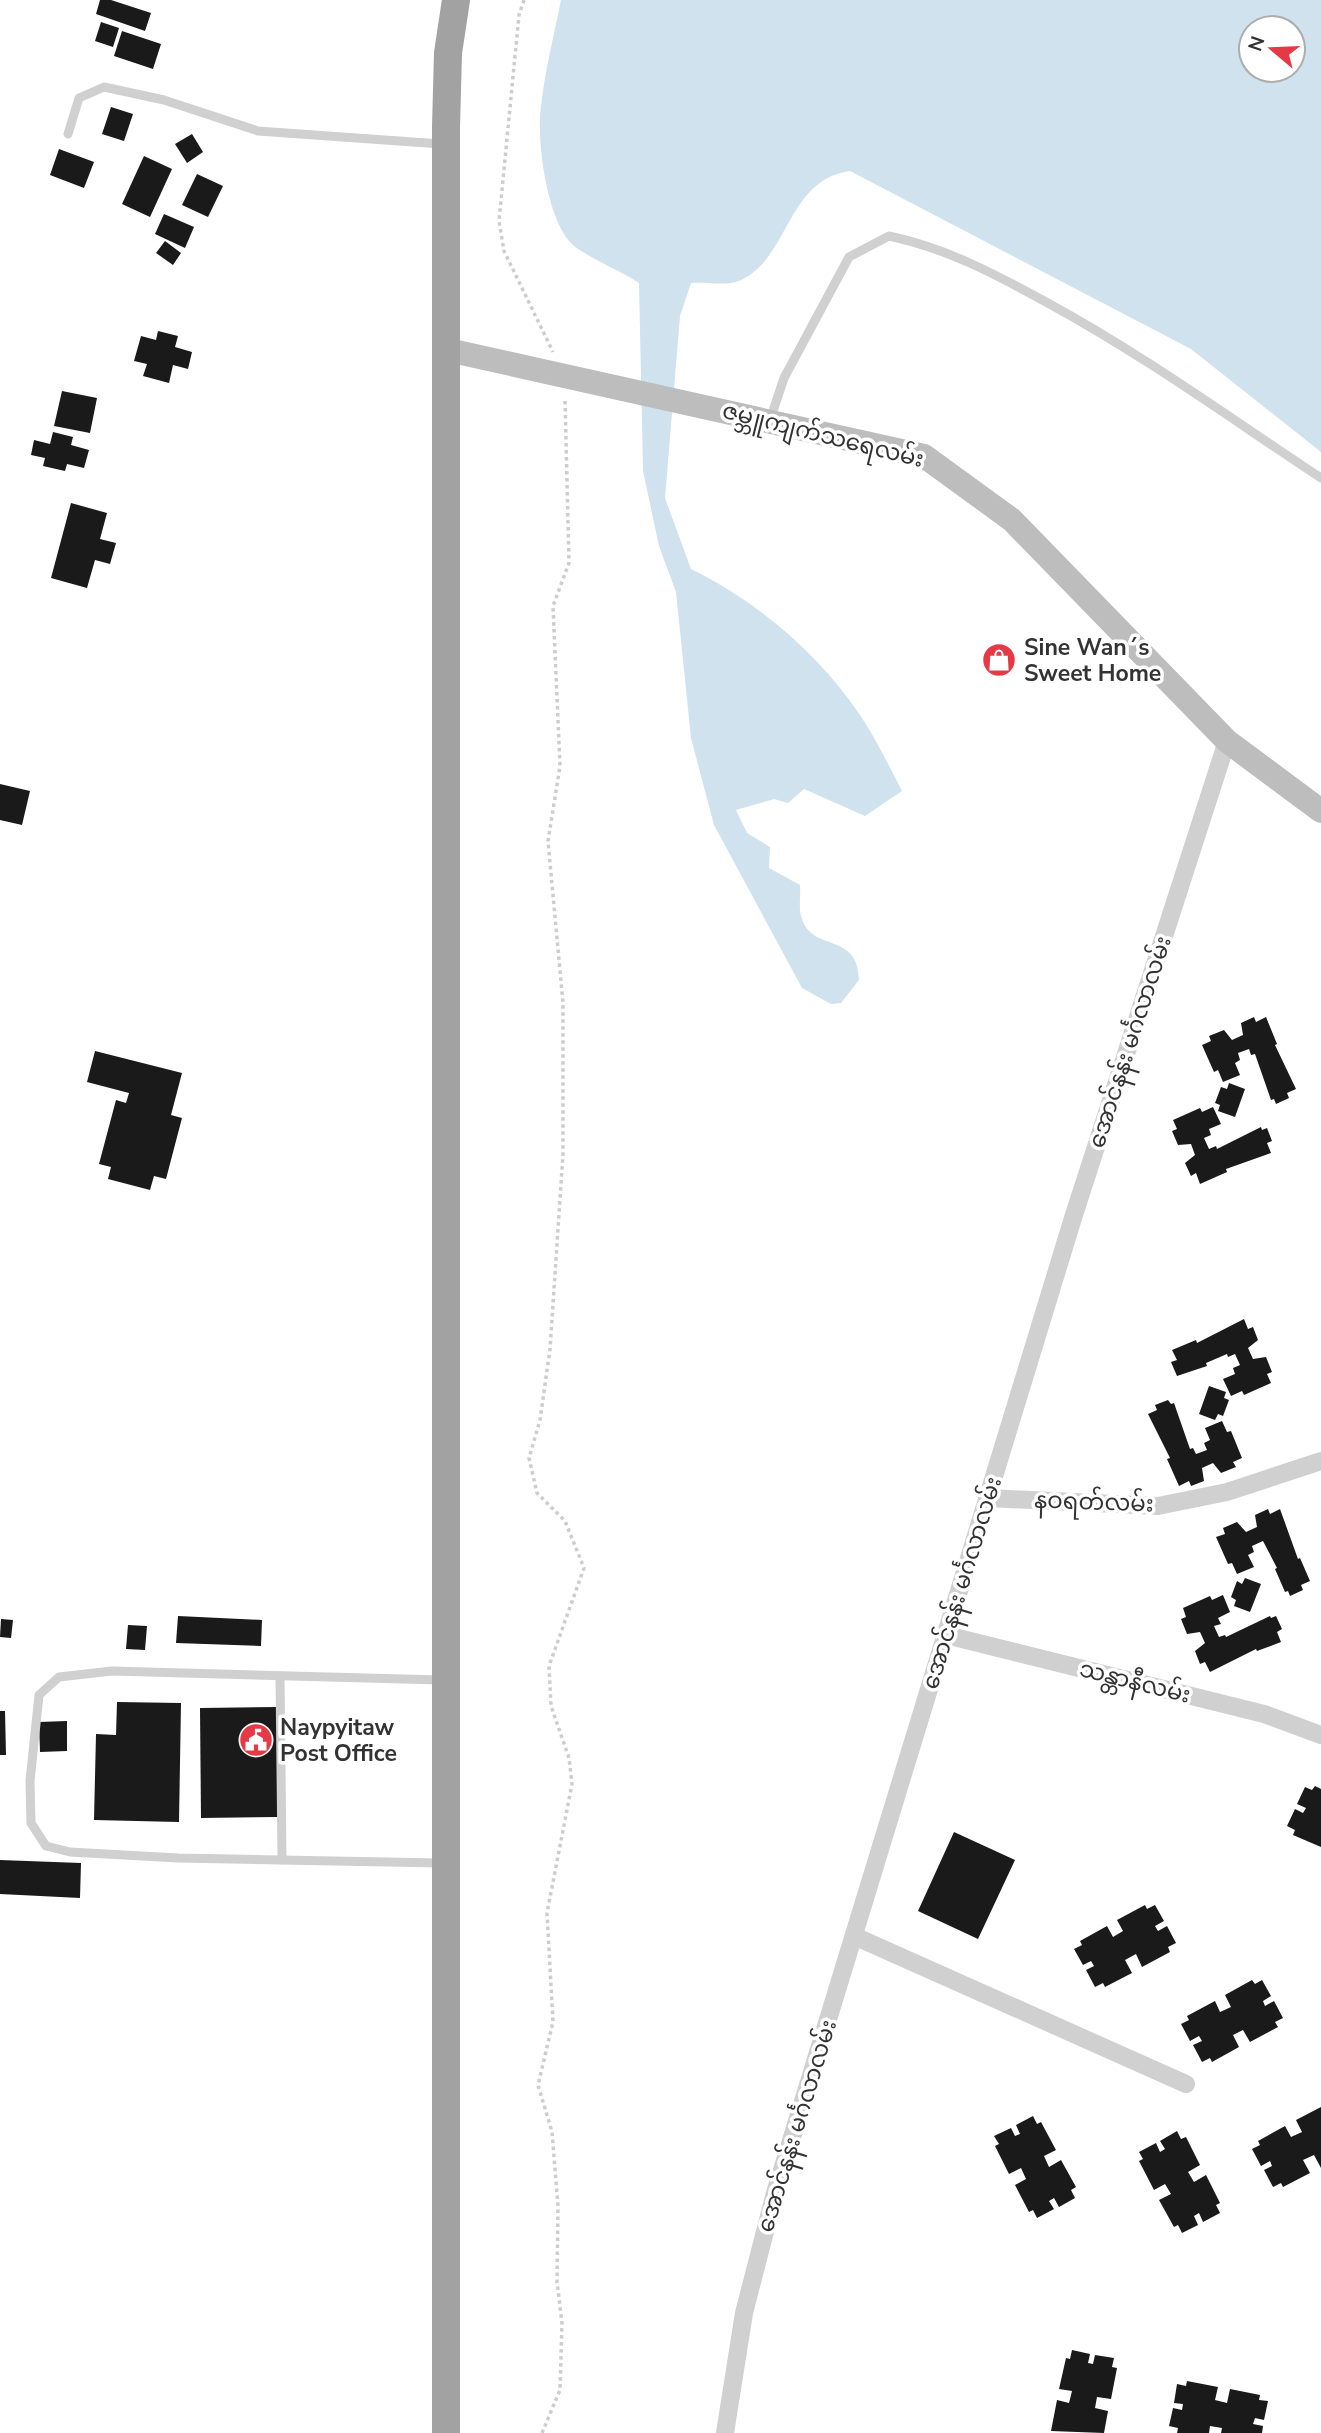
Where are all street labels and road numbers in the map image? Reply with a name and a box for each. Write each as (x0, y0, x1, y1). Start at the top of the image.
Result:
street label: ဇမ္ဘူကျက်သရေလမ်း (718, 394, 927, 478)
street label: အောင်နန်း မင်္ဂလာလမ်း (1080, 932, 1182, 1153)
street label: အောင်နန်း မင်္ဂလာလမ်း (914, 1473, 1012, 1694)
street label: နဝရတ်လမ်း (1034, 1483, 1154, 1523)
street label: သန္တာနီလမ်း (1076, 1652, 1194, 1714)
street label: အောင်နန်း မင်္ဂလာလမ်း (749, 2016, 847, 2237)

